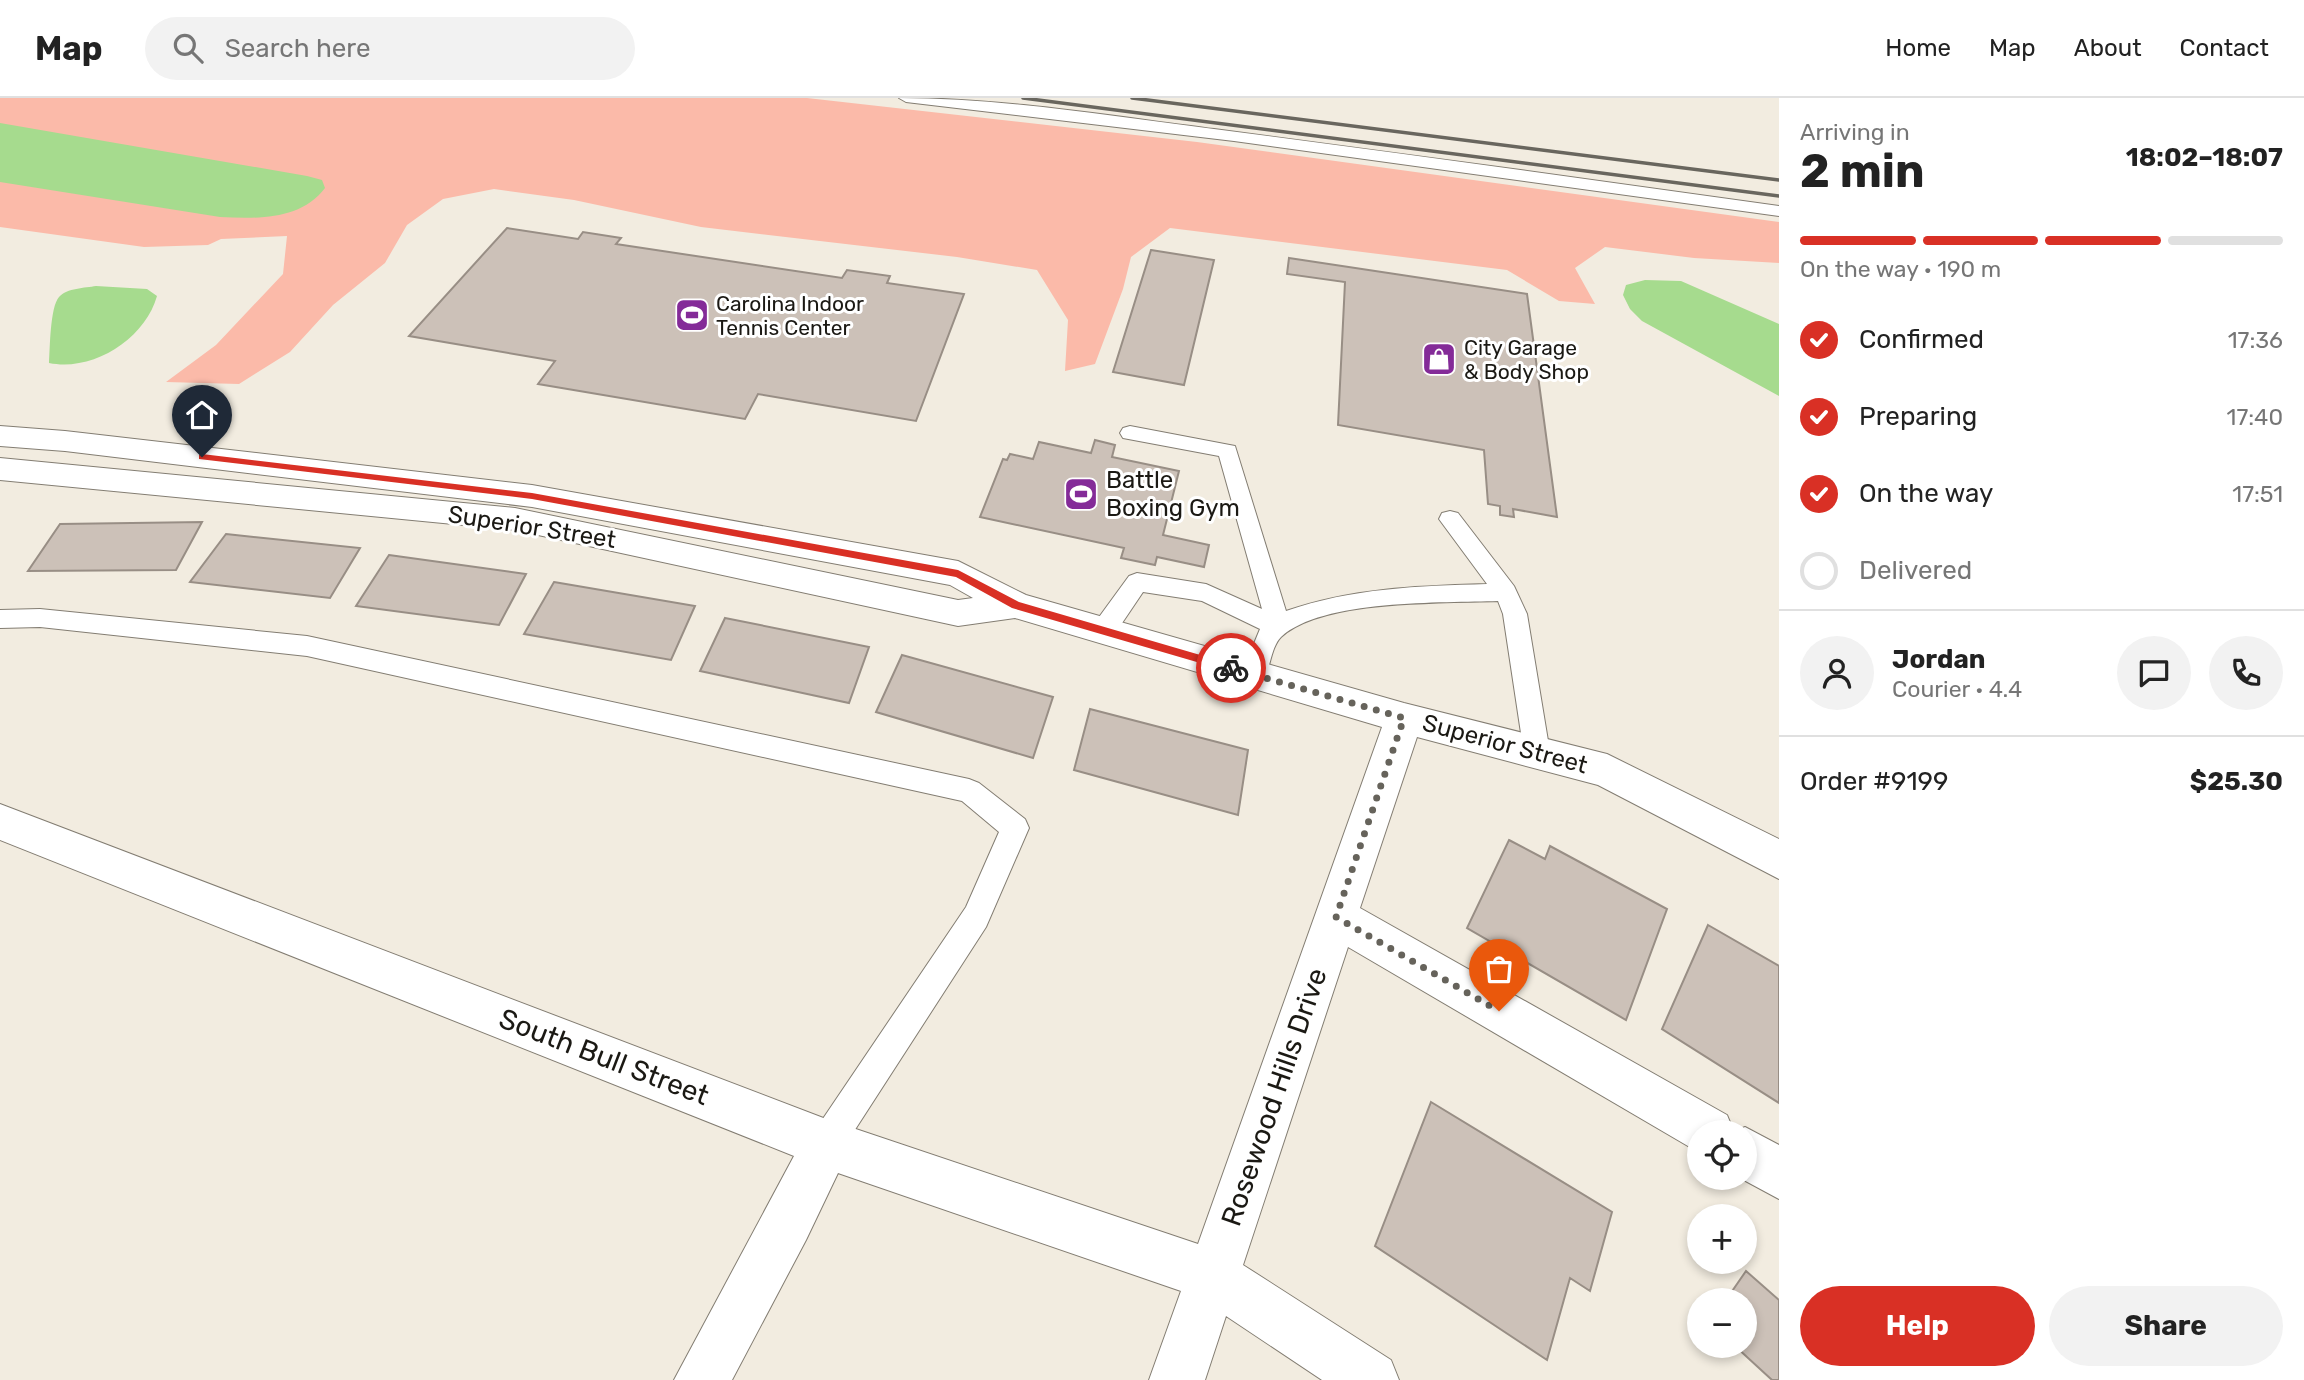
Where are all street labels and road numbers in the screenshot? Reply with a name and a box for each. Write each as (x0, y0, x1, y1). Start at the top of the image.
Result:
street label: Superior Street (446, 500, 618, 554)
street label: Superior Street (1419, 709, 1591, 779)
street label: Rosewood Hills Drive (1214, 964, 1334, 1230)
street label: South Bull Street (494, 1002, 714, 1112)

